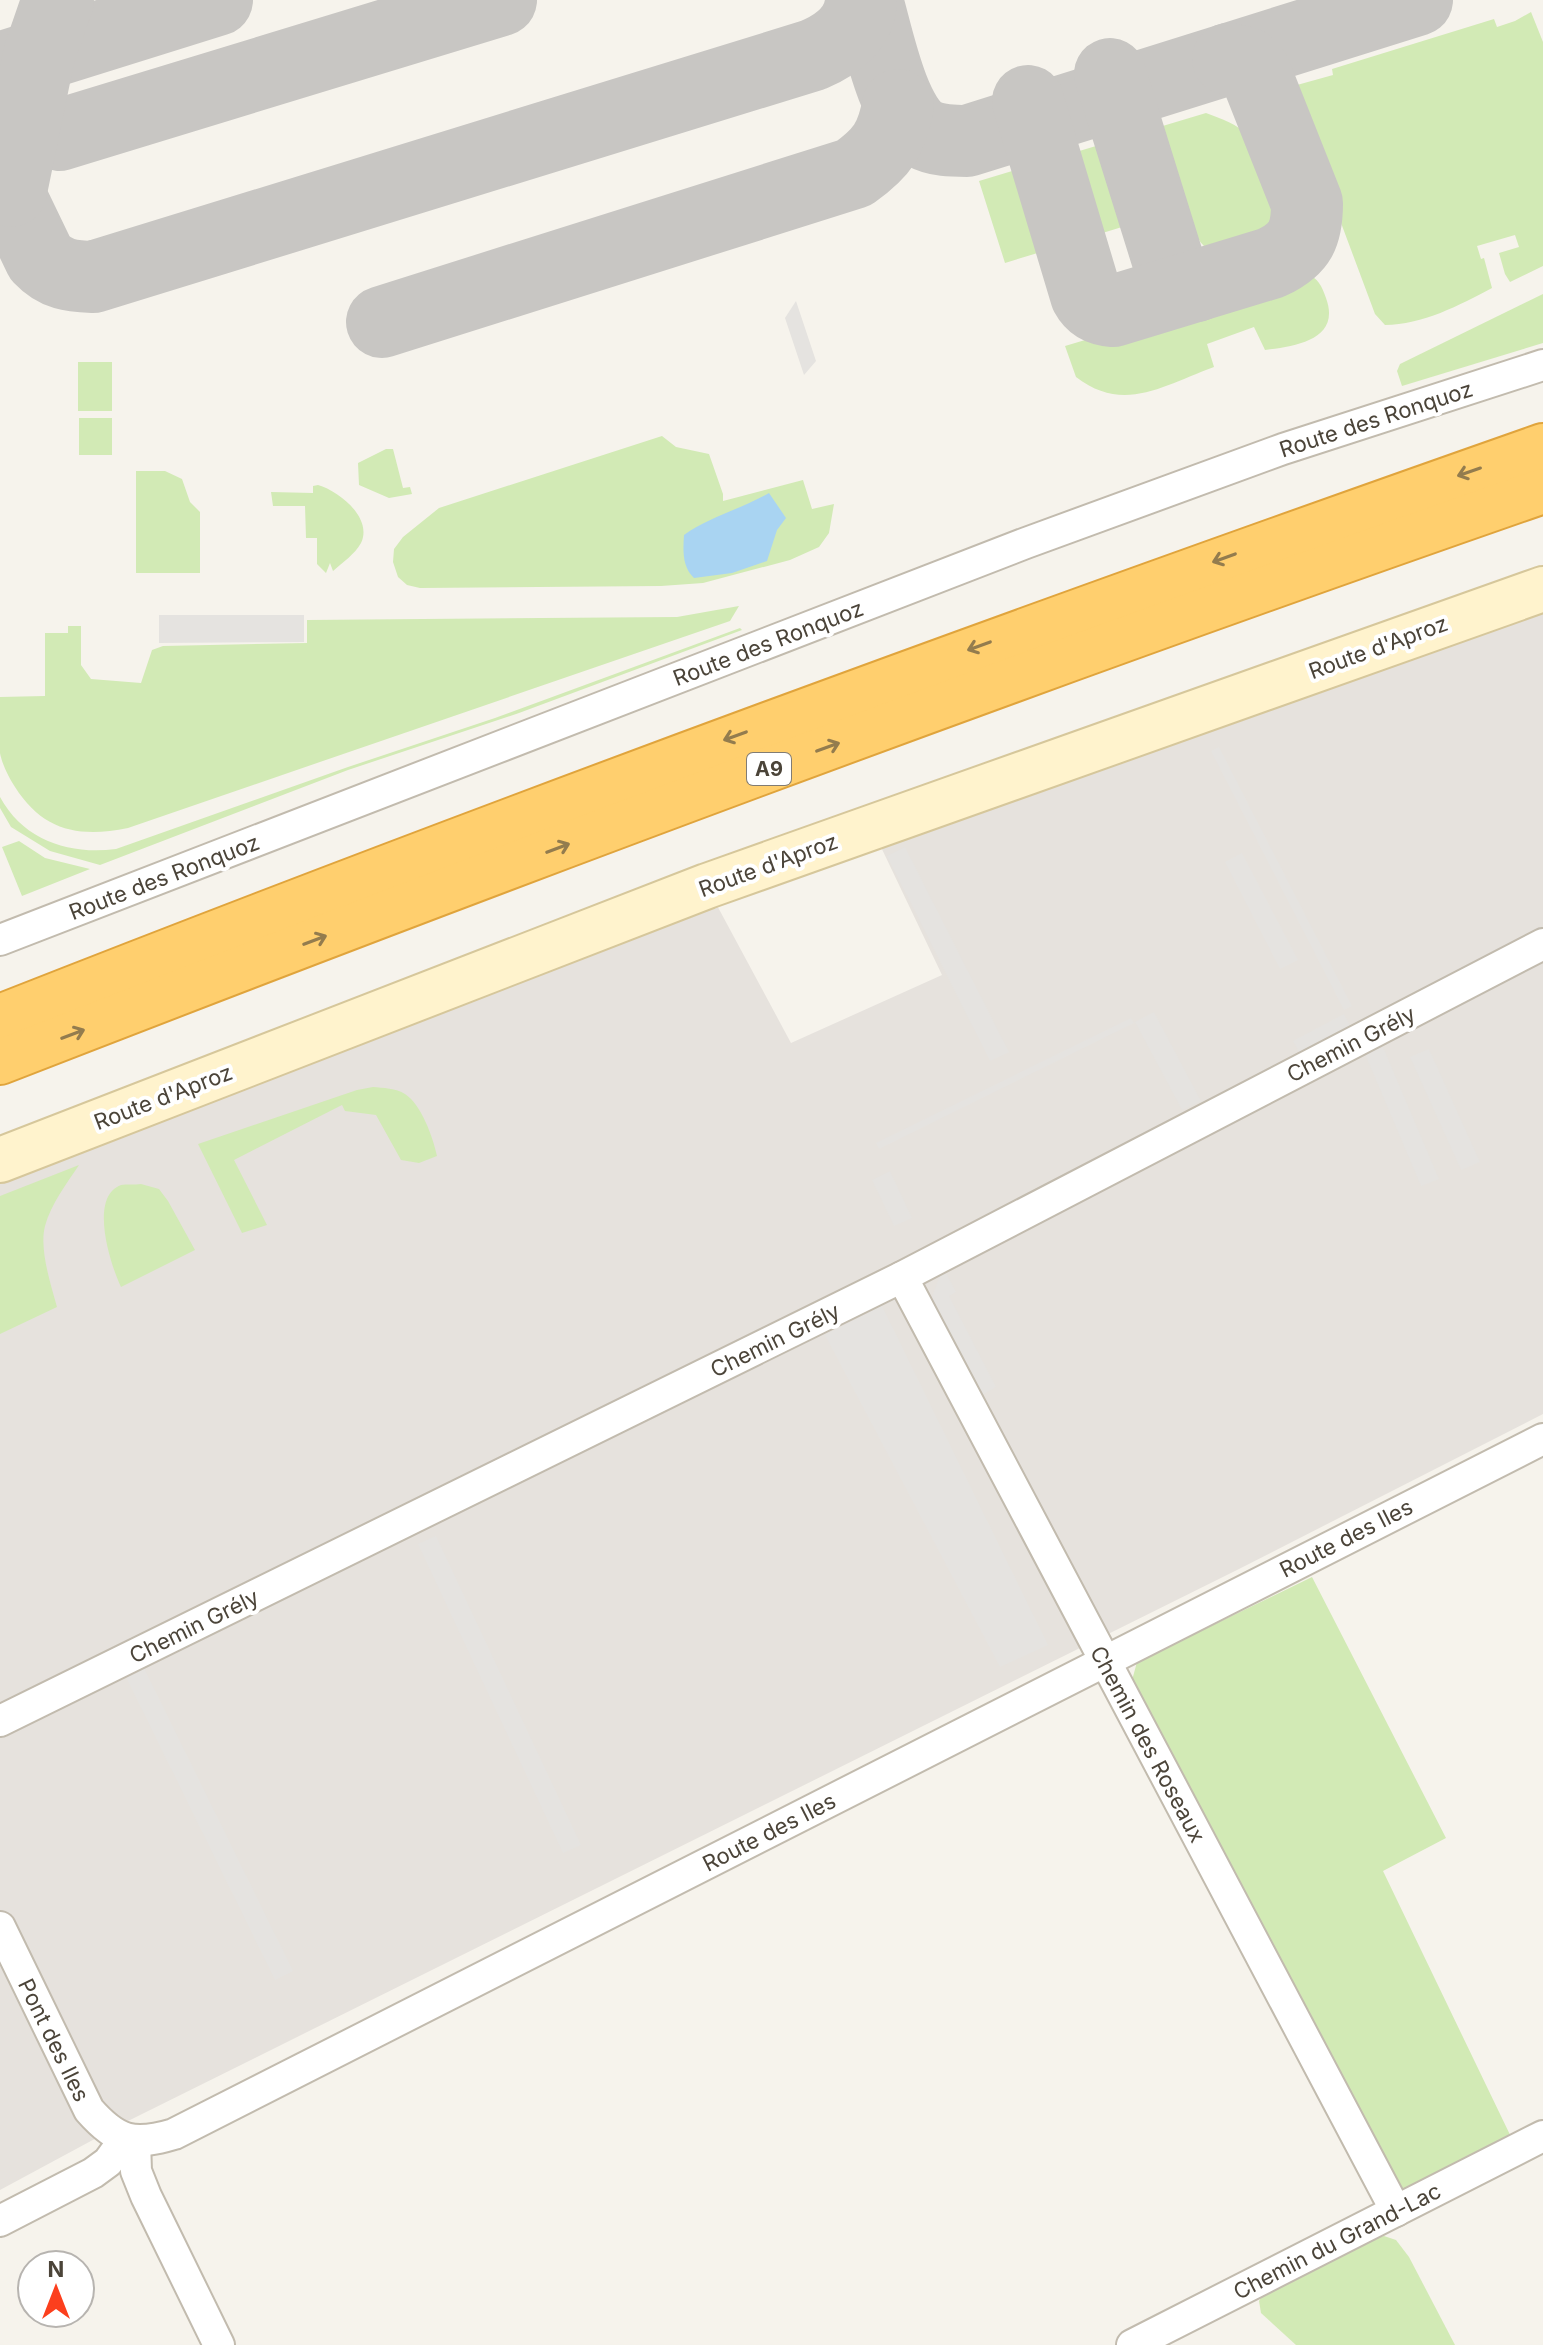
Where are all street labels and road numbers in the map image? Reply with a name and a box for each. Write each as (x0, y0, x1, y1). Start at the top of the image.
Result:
street label: Route des Ronquoz (1276, 375, 1476, 463)
street label: Route des Ronquoz (669, 595, 867, 691)
street label: Route d'Aproz (1305, 610, 1451, 684)
road number: A9 (747, 753, 791, 785)
street label: Route d'Aproz (695, 828, 841, 902)
street label: Route des Ronquoz (65, 829, 263, 925)
street label: Chemin Grély (1282, 1000, 1420, 1088)
street label: Route d'Aproz (90, 1059, 236, 1135)
street label: Chemin Grély (706, 1297, 844, 1383)
street label: Route des Iles (1275, 1493, 1417, 1583)
street label: Chemin Grély (125, 1583, 263, 1669)
street label: Chemin des Roseaux (1085, 1641, 1211, 1847)
street label: Route des Iles (698, 1787, 840, 1877)
street label: Pont des Iles (13, 1974, 95, 2106)
street label: Chemin du Grand-Lac (1229, 2177, 1445, 2305)

